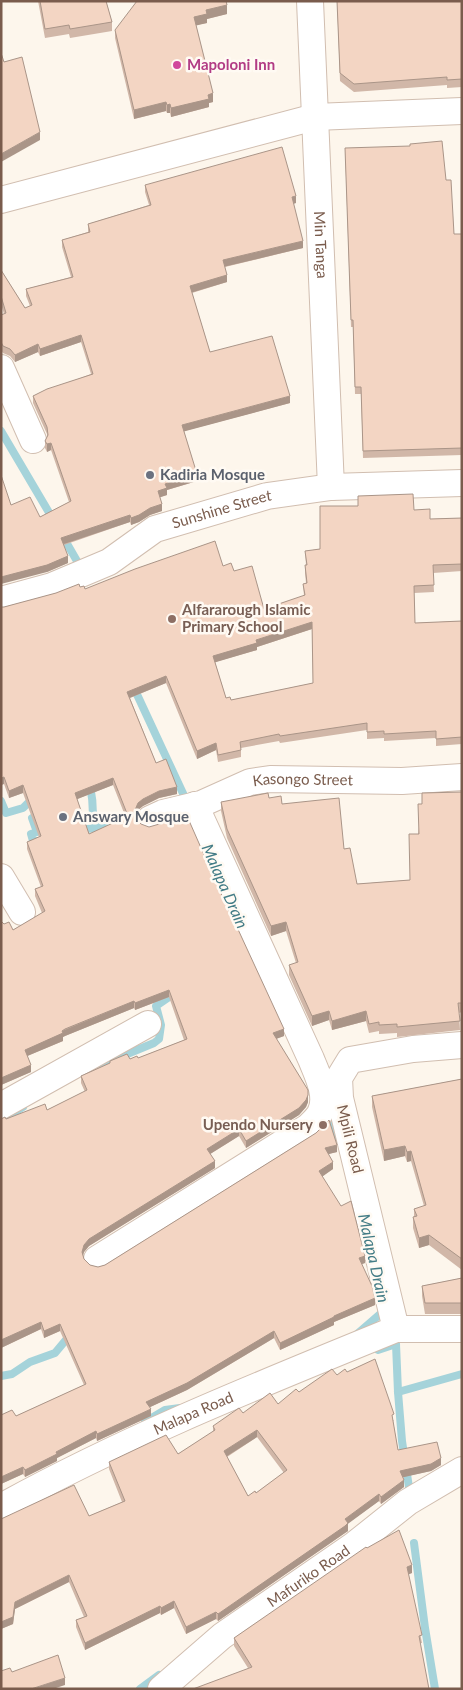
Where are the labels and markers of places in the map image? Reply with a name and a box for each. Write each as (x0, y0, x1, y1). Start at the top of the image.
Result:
place label: Mapoloni Inn (187, 55, 275, 73)
marker: Mapoloni Inn (171, 59, 183, 71)
place label: Kadiria Mosque (160, 465, 265, 483)
marker: Kadiria Mosque (144, 469, 156, 481)
place label: Alfararough Islamic Primary School (181, 600, 310, 635)
marker: Alfararough Islamic Primary School (166, 613, 178, 625)
place label: Answary Mosque (72, 807, 189, 825)
marker: Answary Mosque (57, 811, 69, 823)
place label: Upendo Nursery (203, 1115, 313, 1133)
marker: Upendo Nursery (317, 1119, 329, 1131)

